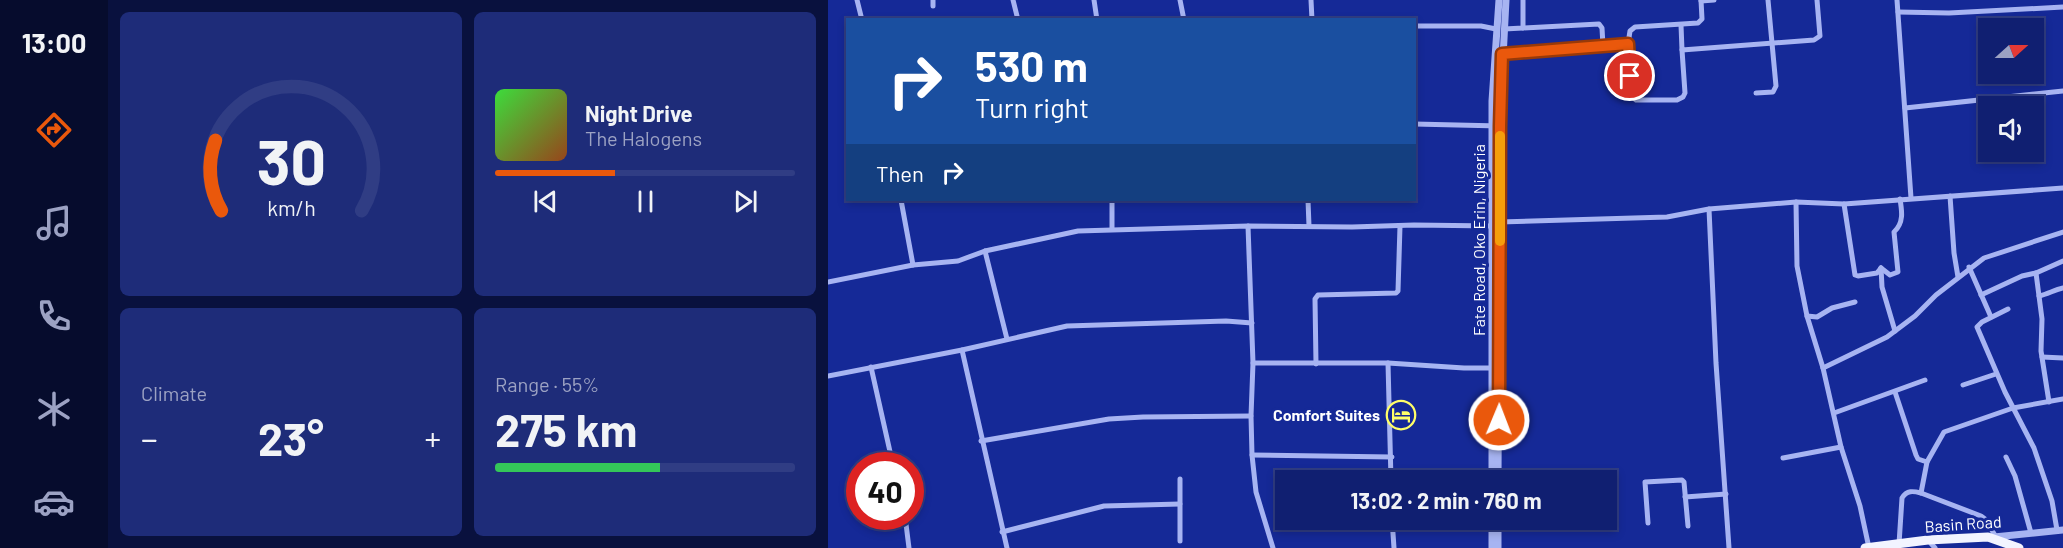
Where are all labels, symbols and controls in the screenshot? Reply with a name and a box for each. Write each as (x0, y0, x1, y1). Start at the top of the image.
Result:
north arrow (1978, 18, 2044, 84)
map controls (1978, 18, 2044, 162)
text: 13:00 (22, 26, 86, 58)
text: 530 m (975, 40, 1088, 90)
icon: right (876, 42, 954, 120)
pin (1604, 50, 1655, 101)
icon: arrive (1613, 59, 1646, 92)
text: Turn right (975, 91, 1089, 123)
button: sound (1978, 96, 2044, 162)
text: Night Drive (585, 100, 693, 126)
icon: directions (33, 109, 75, 151)
text: 30 (256, 123, 326, 197)
text: The Halogens (585, 126, 702, 150)
street label: Fate Road, Oko Erin, Nigeria (1469, 144, 1488, 336)
icon: right (936, 156, 969, 189)
text: Then (876, 160, 924, 186)
icon: previous (529, 185, 562, 218)
icon: pause (629, 185, 662, 218)
icon: next (729, 185, 762, 218)
text: km/h (267, 195, 315, 220)
icon: music (33, 202, 75, 244)
icon: phone (33, 295, 75, 337)
text: Range · 55% (495, 372, 599, 396)
text: Climate (141, 381, 207, 405)
icon: climate (33, 388, 75, 430)
position arrow (1467, 388, 1531, 452)
hotel icon: Comfort Suites (1385, 399, 1417, 431)
text: 275 km (495, 402, 637, 456)
place label: Comfort Suites (1273, 405, 1380, 424)
text: 23° (258, 411, 324, 465)
text: − (141, 418, 158, 458)
text: + (424, 418, 441, 458)
speed limit sign: 40 (846, 452, 924, 530)
icon: car (33, 481, 75, 523)
text: 13:02 · 2 min · 760 m (1350, 487, 1542, 513)
street label: Basin Road (1924, 511, 2002, 536)

